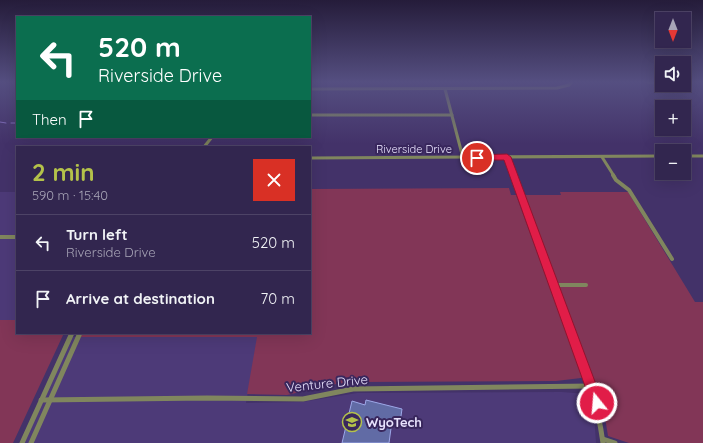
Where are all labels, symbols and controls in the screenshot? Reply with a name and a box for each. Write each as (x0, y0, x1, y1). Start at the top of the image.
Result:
north arrow (655, 12, 691, 48)
map controls (655, 12, 691, 180)
text: 520 m (98, 29, 181, 64)
icon: left (32, 32, 84, 84)
button: sound (655, 56, 691, 92)
text: Riverside Drive (98, 64, 222, 87)
button: + (655, 100, 691, 136)
icon: arrive (75, 108, 97, 130)
text: Then (32, 110, 67, 129)
pin (460, 141, 494, 175)
street label: Riverside Drive (376, 142, 452, 156)
button: − (655, 144, 691, 180)
icon: arrive (466, 147, 488, 169)
text: 2 min (32, 157, 94, 187)
button: close (253, 159, 295, 201)
text: 590 m · 15:40 (32, 187, 108, 203)
text: Turn left (66, 225, 128, 244)
icon: left (32, 232, 54, 254)
text: 520 m (252, 233, 295, 252)
text: Riverside Drive (66, 244, 156, 260)
icon: arrive (32, 288, 54, 310)
text: Arrive at destination (66, 289, 215, 308)
text: 70 m (261, 289, 295, 308)
street label: Venture Drive (285, 371, 369, 395)
position arrow (576, 382, 618, 424)
school or university icon: WyoTech (341, 411, 363, 433)
place label: WyoTech (366, 414, 422, 430)

